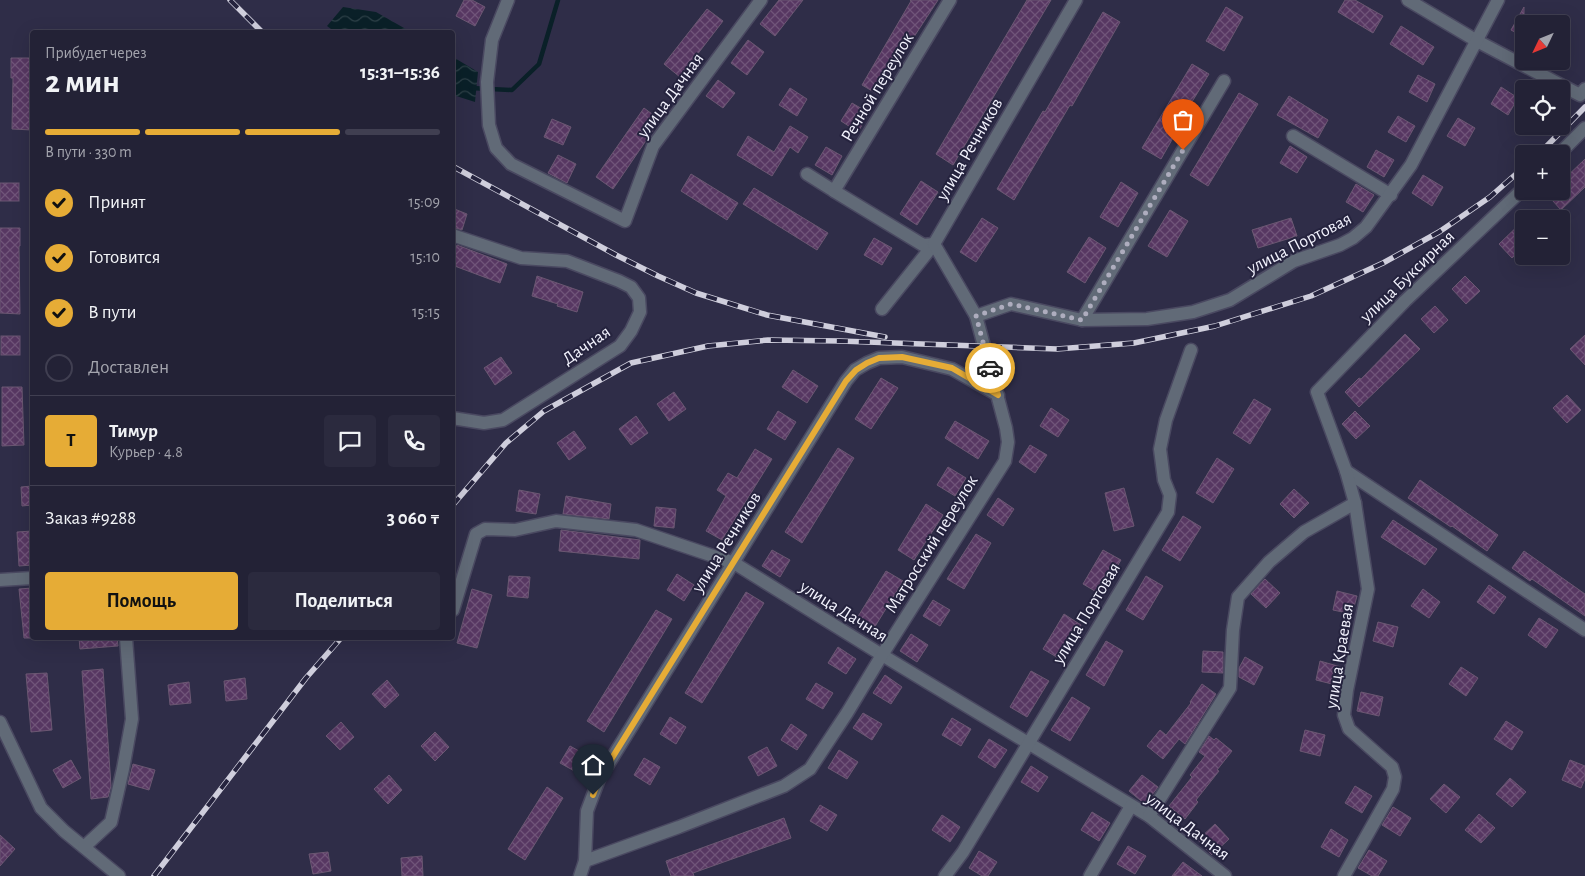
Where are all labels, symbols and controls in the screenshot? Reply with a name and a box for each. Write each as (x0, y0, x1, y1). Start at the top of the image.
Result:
north arrow (1515, 15, 1570, 70)
map controls (1515, 15, 1570, 265)
street label: Речной переулок (838, 29, 918, 145)
text: Прибудет через (45, 45, 147, 61)
street label: улица Дачная (634, 50, 707, 142)
text: 15:31–15:36 (360, 63, 440, 82)
text: 2 мин (45, 66, 120, 98)
button: locate (1515, 80, 1570, 135)
street label: улица Речников (933, 95, 1006, 205)
pin (1162, 99, 1204, 150)
icon: bag (1169, 106, 1197, 134)
text: В пути · 330 m (45, 144, 132, 160)
button: + (1515, 145, 1570, 200)
icon: check (45, 189, 73, 217)
text: Принят (88, 193, 145, 212)
text: 15:09 (408, 194, 440, 210)
street label: улица Портовая (1243, 210, 1355, 278)
button: − (1515, 210, 1570, 265)
street label: улица Буксирная (1356, 227, 1458, 327)
icon: check (45, 244, 73, 272)
text: Готовится (88, 248, 161, 267)
text: 15:10 (410, 249, 440, 265)
icon: check (45, 299, 73, 327)
text: В пути (88, 303, 137, 322)
text: 15:15 (412, 304, 440, 320)
street label: Дачная (559, 323, 614, 369)
courier (965, 343, 1015, 393)
icon: car (976, 354, 1004, 382)
text: Доставлен (88, 358, 169, 377)
button: chat (324, 415, 376, 467)
button: phone (388, 415, 440, 467)
text: Тимур (109, 422, 158, 441)
text: Т (66, 431, 76, 450)
text: Курьер · 4.8 (109, 444, 183, 460)
street label: Матросский переулок (882, 472, 982, 617)
street label: улица Речников (688, 489, 765, 597)
text: Заказ #9288 (45, 509, 136, 528)
text: 3 060 ₸ (387, 509, 440, 528)
street label: улица Портовая (1049, 560, 1124, 668)
button: Помощь (45, 572, 238, 630)
button: Поделиться (248, 572, 440, 630)
street label: улица Дачная (795, 577, 891, 646)
street label: улица Краевая (1323, 602, 1357, 711)
pin (572, 744, 614, 795)
icon: home (579, 751, 607, 779)
street label: улица Дачная (1141, 789, 1233, 864)

